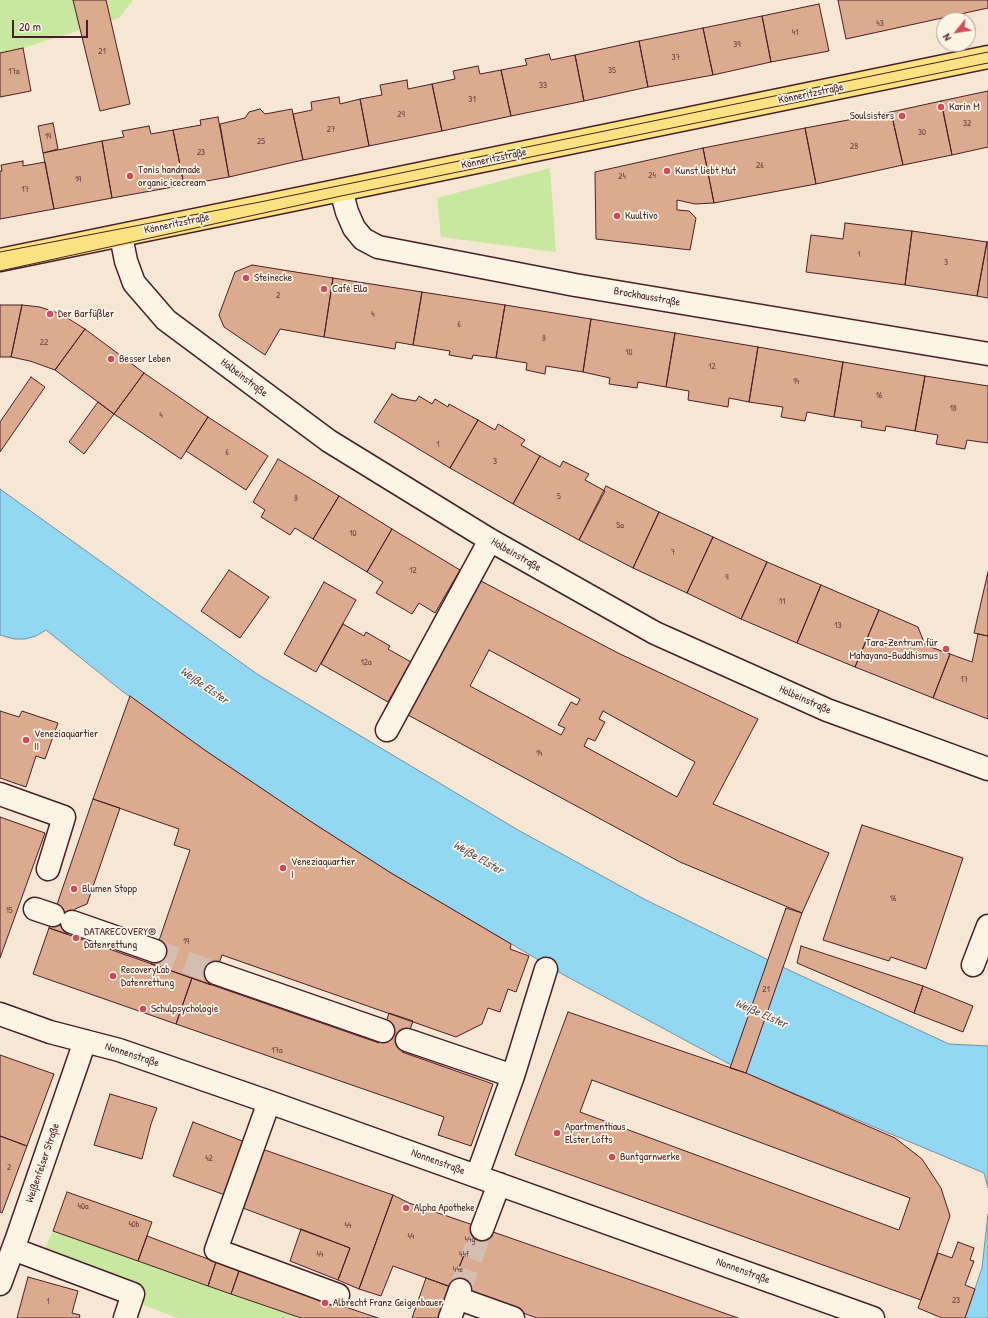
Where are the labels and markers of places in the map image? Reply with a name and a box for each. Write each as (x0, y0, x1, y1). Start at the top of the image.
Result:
place label: Karin M (949, 100, 980, 114)
marker: Karin M (936, 102, 946, 112)
place label: Soulsisters (850, 109, 894, 123)
marker: Soulsisters (897, 111, 907, 121)
place label: Tonis handmade organic icecream (138, 163, 206, 189)
place label: Kunst liebt Mut (675, 164, 736, 178)
marker: Kunst liebt Mut (662, 166, 672, 176)
marker: Tonis handmade organic icecream (125, 171, 135, 181)
place label: Kuultivo (625, 209, 658, 223)
marker: Kuultivo (612, 211, 622, 221)
place label: Steinecke (254, 271, 292, 285)
marker: Steinecke (241, 273, 251, 283)
place label: Café Ella (332, 282, 367, 296)
marker: Café Ella (319, 284, 329, 294)
place label: Der Barfüßler (58, 307, 114, 321)
marker: Der Barfüßler (45, 309, 55, 319)
place label: Besser Leben (119, 352, 171, 366)
marker: Besser Leben (106, 354, 116, 364)
place label: Tara-Zentrum für Mahayana-Buddhismus (850, 636, 938, 662)
marker: Tara-Zentrum für Mahayana-Buddhismus (941, 644, 951, 654)
place label: Veneziaquartier II (34, 727, 98, 753)
marker: Veneziaquartier II (21, 735, 31, 745)
place label: Veneziaquartier I (291, 855, 355, 881)
marker: Veneziaquartier I (278, 863, 288, 873)
place label: Blumen Stopp (82, 882, 137, 896)
marker: Blumen Stopp (69, 884, 79, 894)
place label: DATARECOVERY® Datenrettung (84, 925, 156, 951)
marker: DATARECOVERY® Datenrettung (71, 933, 81, 943)
place label: RecoveryLab Datenrettung (121, 963, 174, 989)
marker: RecoveryLab Datenrettung (108, 971, 118, 981)
place label: Schulpsychologie (151, 1002, 218, 1016)
marker: Schulpsychologie (138, 1004, 148, 1014)
place label: Apartmenthaus Elster Lofts (565, 1120, 626, 1146)
marker: Apartmenthaus Elster Lofts (552, 1128, 562, 1138)
place label: Buntgarnwerke (620, 1150, 680, 1164)
marker: Buntgarnwerke (607, 1152, 617, 1162)
place label: Alpha Apotheke (414, 1201, 475, 1215)
marker: Alpha Apotheke (401, 1203, 411, 1213)
place label: Albrecht Franz Geigenbauer (333, 1296, 443, 1310)
marker: Albrecht Franz Geigenbauer (320, 1298, 330, 1308)

